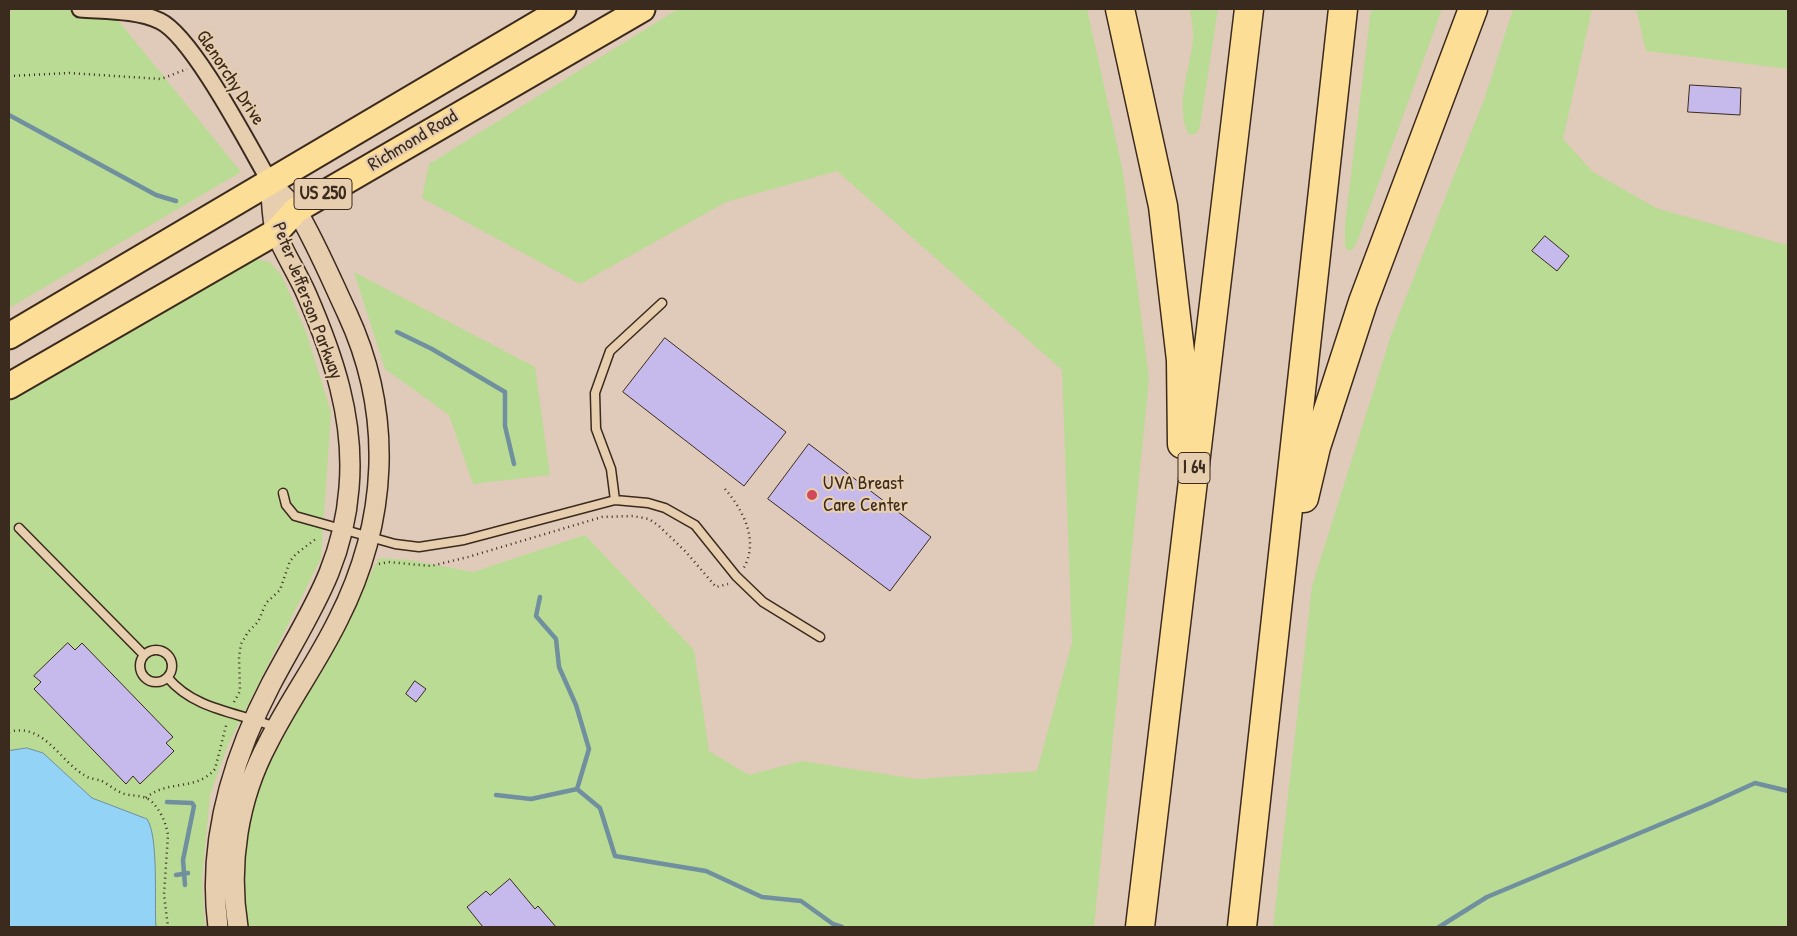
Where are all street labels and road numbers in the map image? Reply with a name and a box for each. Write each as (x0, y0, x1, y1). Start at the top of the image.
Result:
street label: Glenorchy Drive (191, 26, 269, 130)
street label: Richmond Road (364, 105, 462, 177)
road number: US 250 (294, 178, 352, 210)
street label: Peter Jefferson Parkway (267, 219, 347, 383)
road number: I 64 (1178, 452, 1210, 483)

